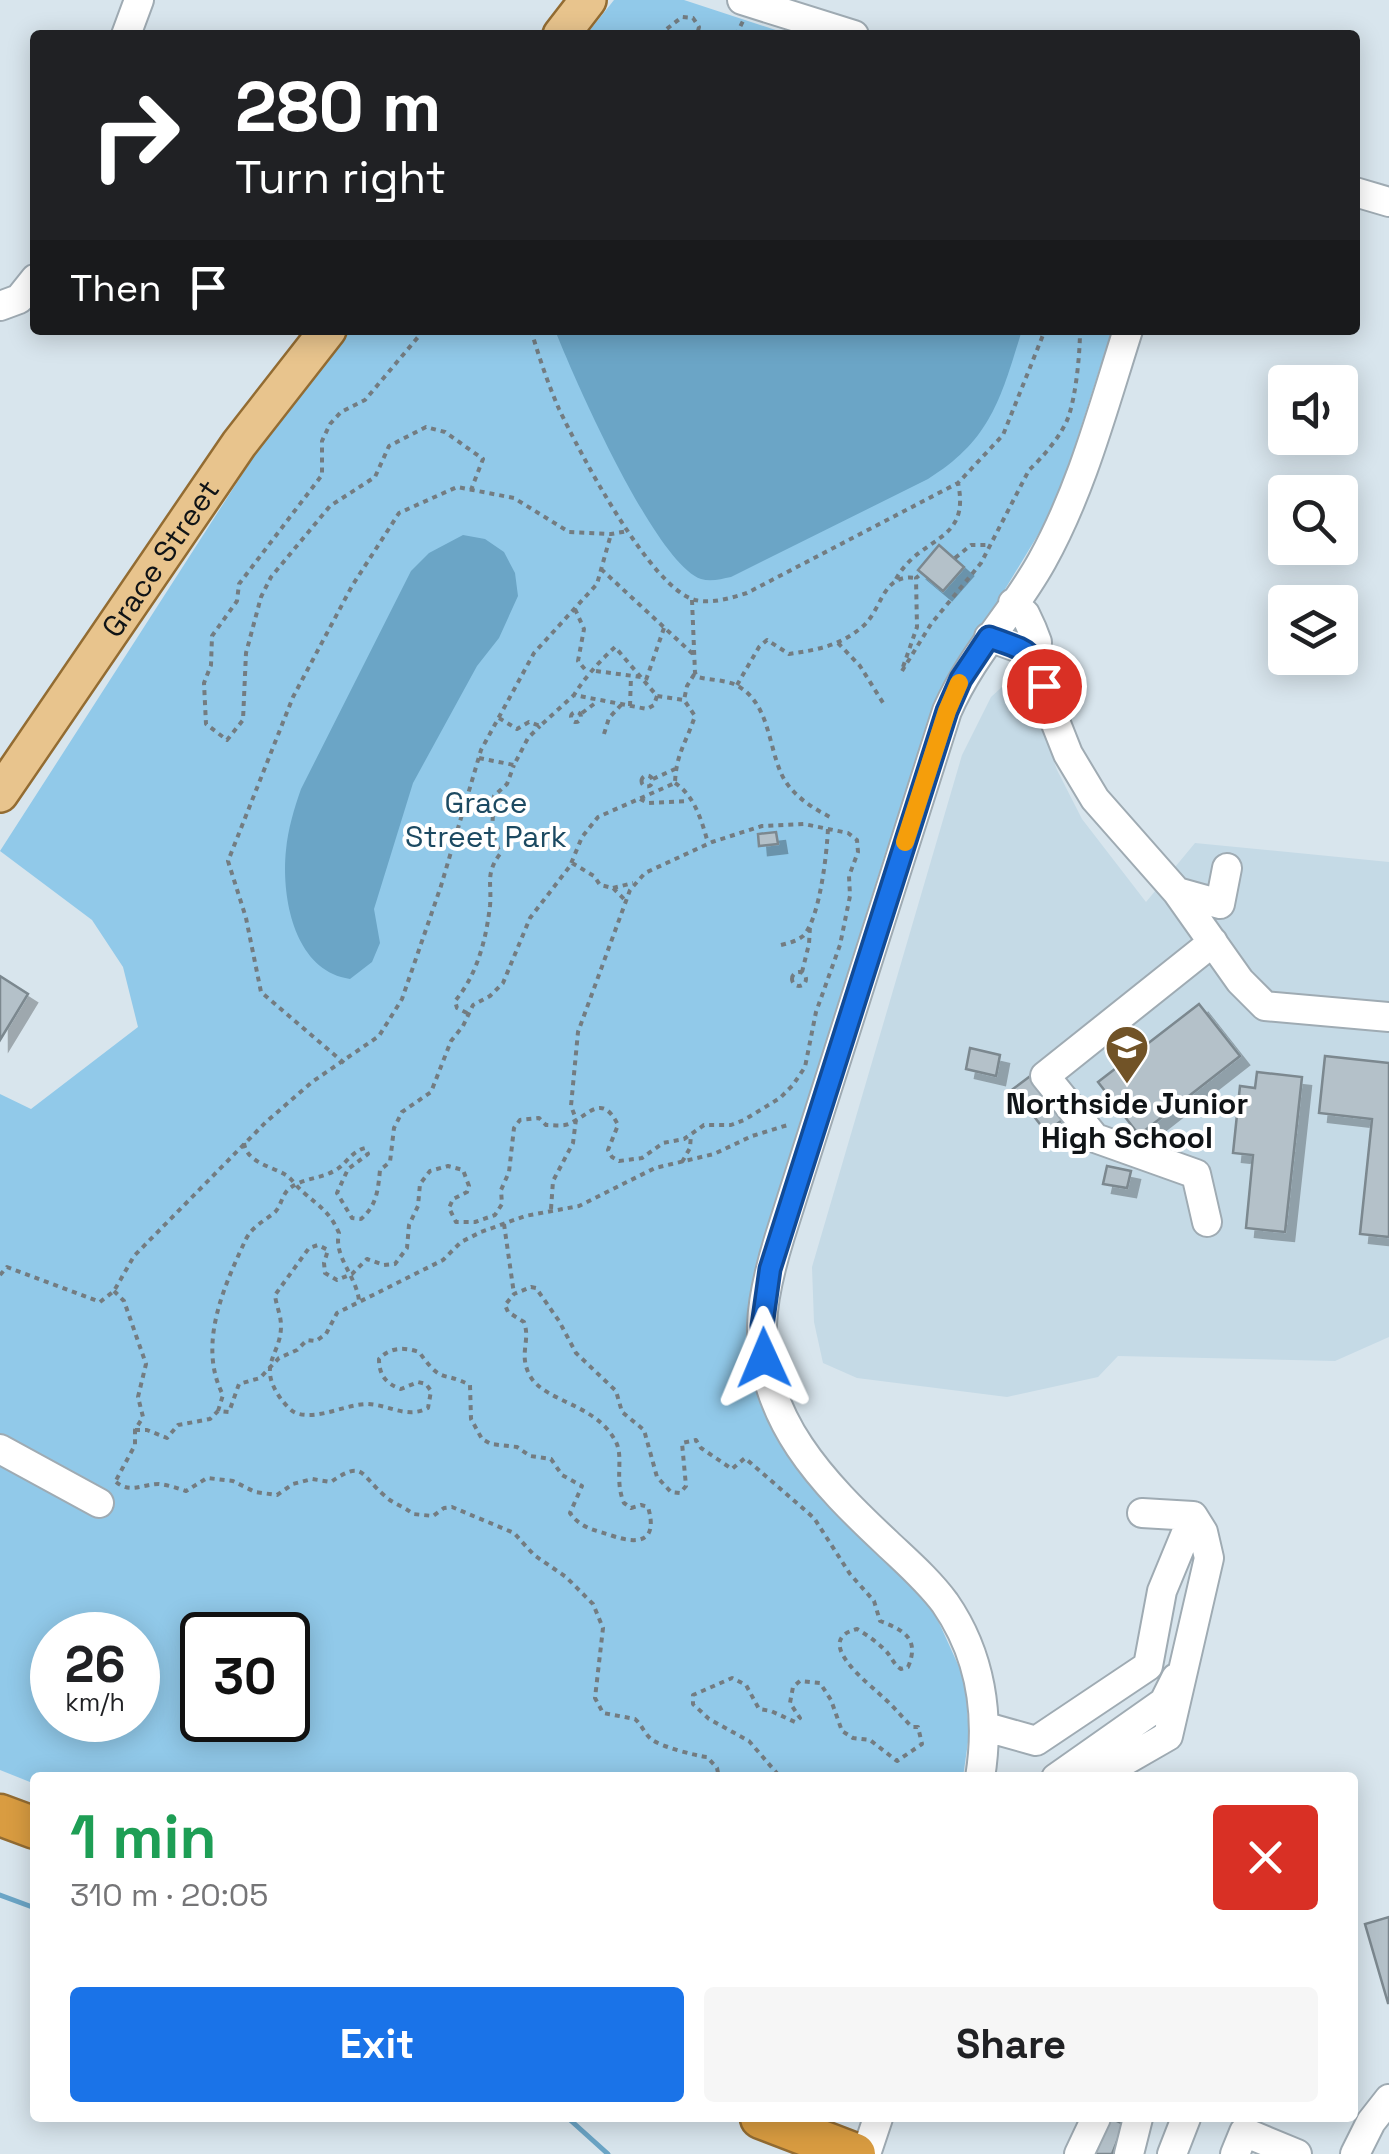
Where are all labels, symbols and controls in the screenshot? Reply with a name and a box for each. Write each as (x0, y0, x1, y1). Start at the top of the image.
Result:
text: 280 m (235, 62, 442, 151)
icon: right (70, 70, 200, 200)
text: Turn right (235, 149, 446, 206)
icon: arrive (181, 260, 236, 315)
text: Then (70, 264, 161, 312)
map controls (1268, 365, 1358, 675)
button: sound (1268, 365, 1358, 455)
street label: Grace Street (93, 472, 228, 645)
button: search (1268, 475, 1358, 565)
button: layers (1268, 585, 1358, 675)
pin (1002, 644, 1087, 729)
icon: arrive (1017, 659, 1072, 714)
park label: Grace Street Park (405, 783, 567, 856)
school or university icon: Northside Junior High School (1104, 1024, 1150, 1085)
place label: Northside Junior High School (1006, 1084, 1248, 1157)
position arrow (712, 1306, 816, 1410)
speed limit sign: 30 (180, 1612, 310, 1742)
text: 26 (65, 1633, 125, 1697)
text: km/h (65, 1686, 125, 1718)
text: 1 min (70, 1799, 217, 1876)
button: close (1213, 1805, 1318, 1910)
text: 310 m · 20:05 (70, 1875, 269, 1915)
button: Exit (70, 1987, 684, 2102)
button: Share (704, 1987, 1318, 2102)

